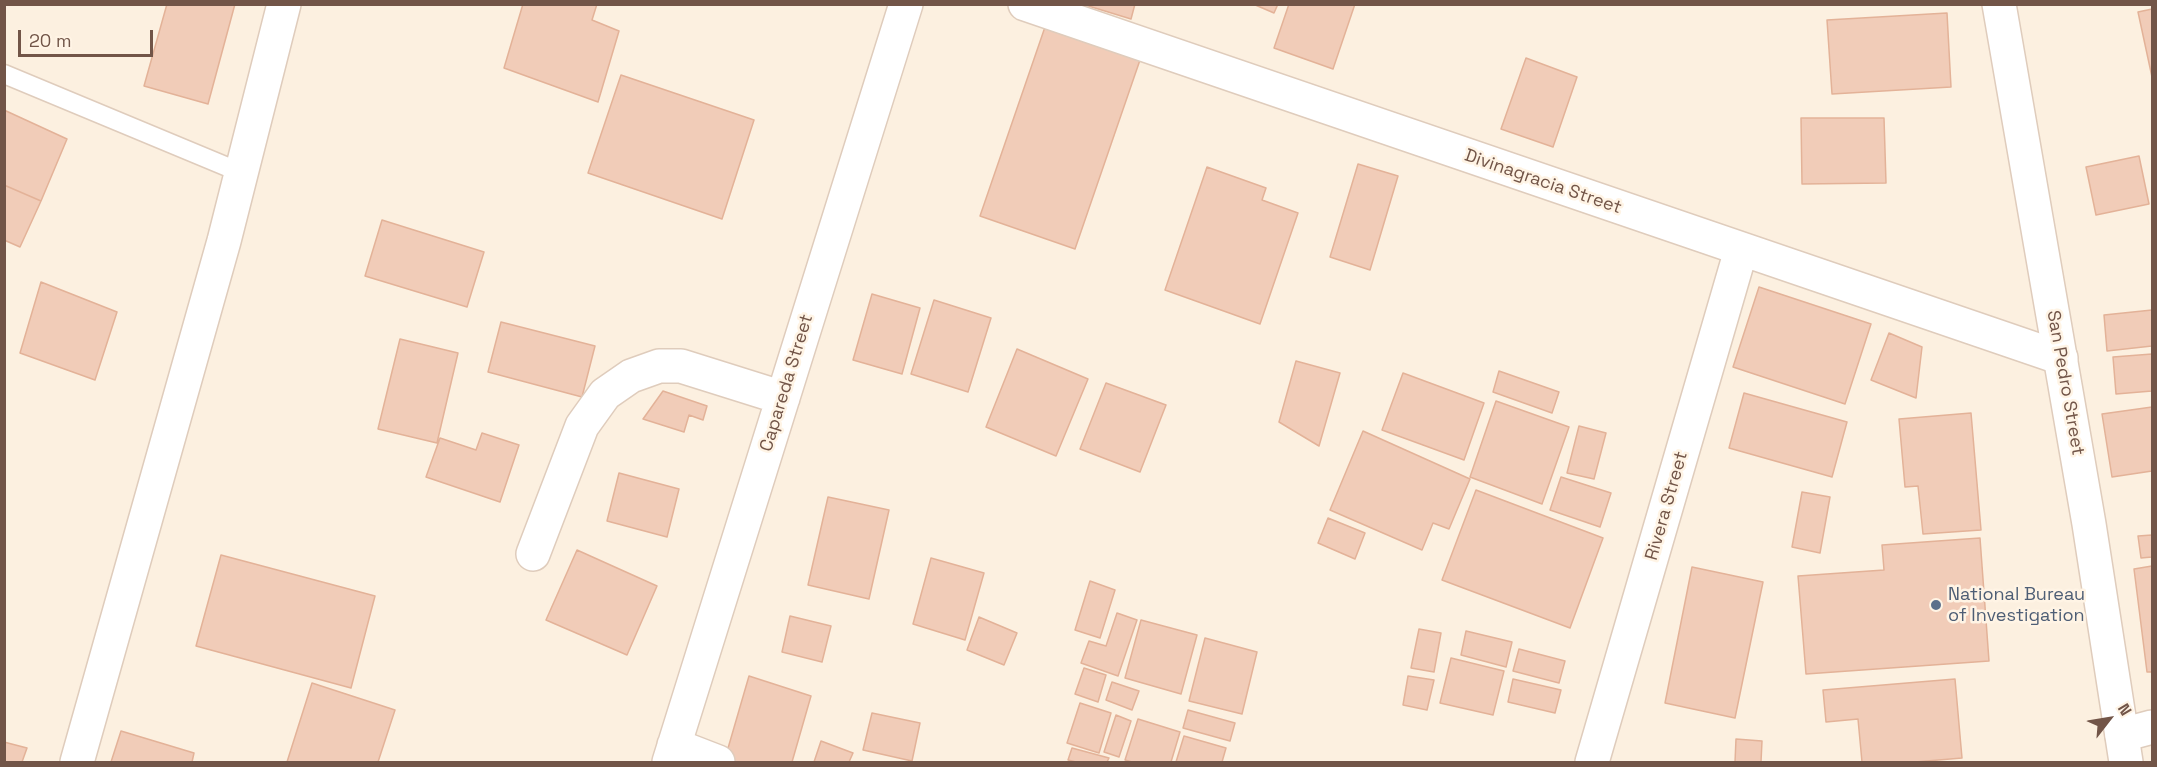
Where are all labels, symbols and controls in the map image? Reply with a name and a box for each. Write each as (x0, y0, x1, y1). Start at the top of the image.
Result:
scale bar (21, 18, 156, 56)
text: 20 m (29, 29, 72, 52)
street label: Divinagracia Street (1462, 145, 1624, 219)
street label: San Pedro Street (2042, 309, 2088, 457)
street label: Capareda Street (756, 312, 818, 454)
street label: Rivera Street (1641, 449, 1693, 563)
place label: National Bureau of Investigation (1948, 584, 2085, 626)
marker: National Bureau of Investigation (1929, 598, 1943, 612)
north arrow (2079, 689, 2139, 749)
text: N (2113, 699, 2137, 719)

